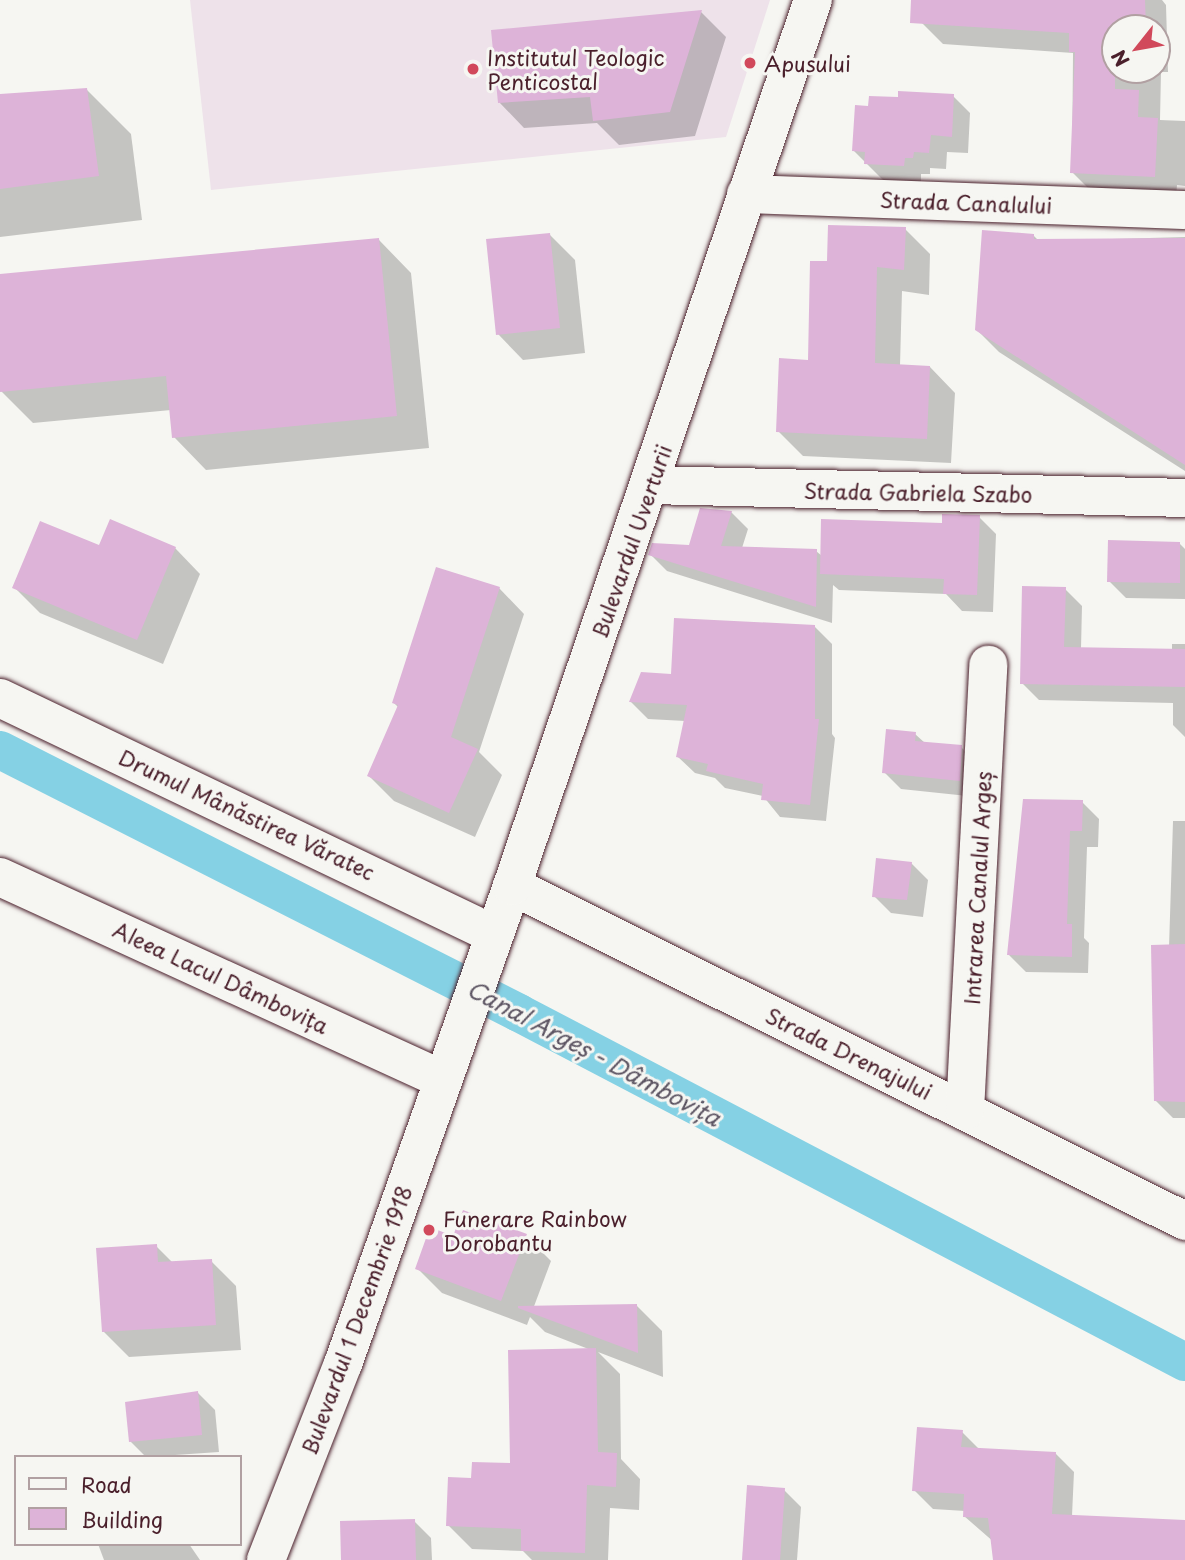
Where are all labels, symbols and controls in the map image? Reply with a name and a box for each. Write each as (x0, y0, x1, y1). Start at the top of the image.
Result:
north arrow (1101, 14, 1171, 84)
place label: Institutul Teologic Penticostal (487, 44, 665, 94)
text: N (1104, 45, 1136, 72)
place label: Apusului (764, 50, 851, 76)
marker: Apusului (742, 55, 758, 71)
marker: Institutul Teologic Penticostal (465, 61, 481, 77)
street label: Strada Canalului (880, 186, 1052, 218)
street label: Bulevardul Uverturii (586, 442, 676, 640)
street label: Strada Gabriela Szabo (803, 477, 1033, 507)
street label: Drumul Mânăstirea Văratec (114, 743, 380, 885)
street label: Intrarea Canalul Argeș (958, 772, 996, 1004)
street label: Aleea Lacul Dâmbovița (109, 916, 333, 1038)
water label: Canal Argeș - Dâmbovița (462, 974, 726, 1132)
street label: Strada Drenajului (762, 1002, 936, 1104)
street label: Bulevardul 1 Decembrie 1918 (295, 1181, 417, 1459)
place label: Funerare Rainbow Dorobantu (443, 1205, 626, 1255)
marker: Funerare Rainbow Dorobantu (421, 1222, 437, 1238)
legend (14, 1455, 242, 1546)
text: Road (81, 1468, 132, 1500)
text: Building (81, 1503, 163, 1535)

